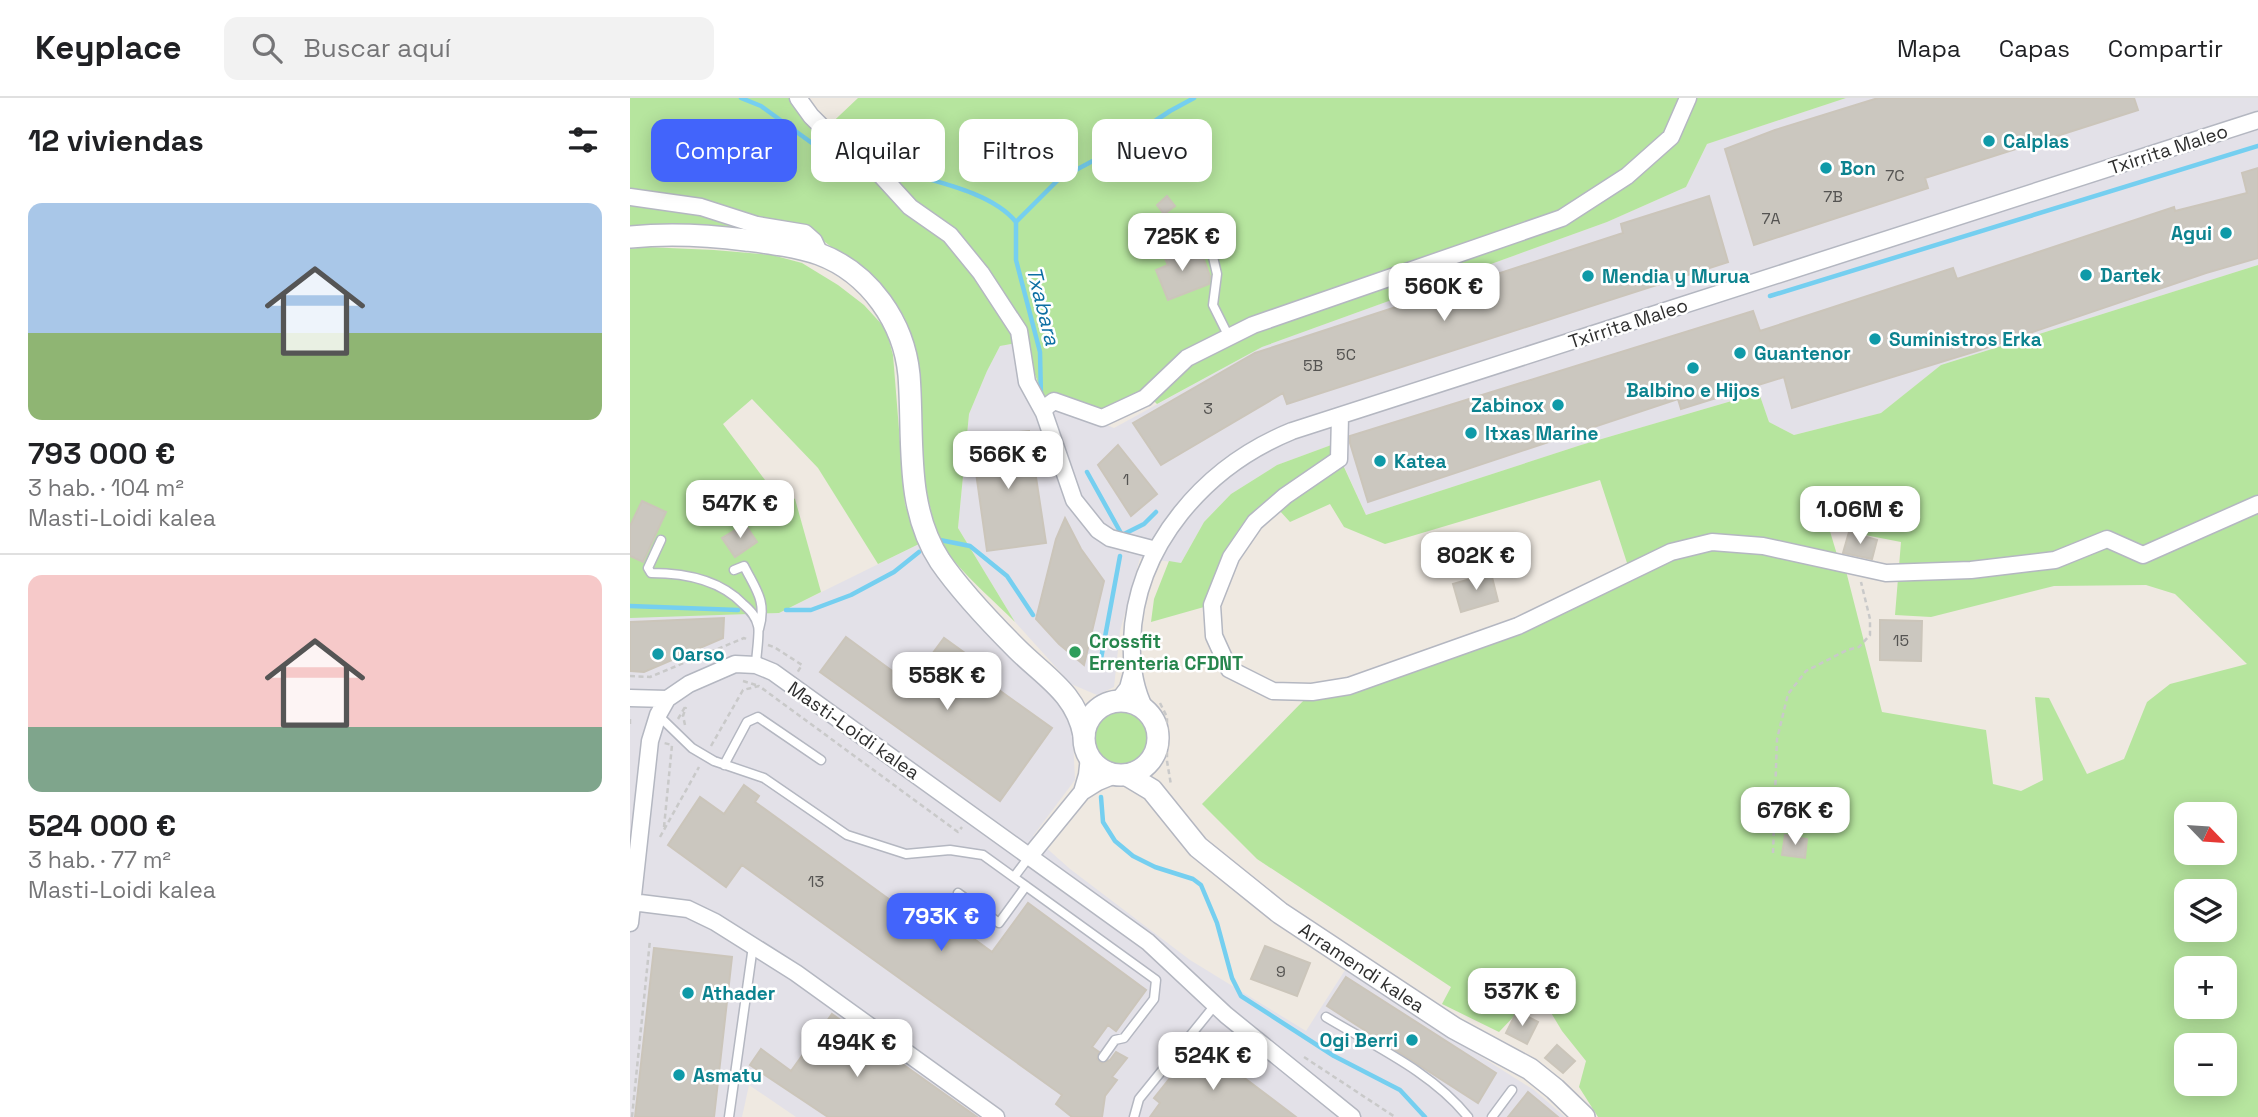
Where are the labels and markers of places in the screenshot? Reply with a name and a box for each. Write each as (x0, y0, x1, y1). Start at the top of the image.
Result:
place label: Calplas (2003, 129, 2069, 154)
marker: Calplas (1981, 133, 1997, 149)
place label: Bon (1840, 156, 1876, 181)
marker: Bon (1818, 160, 1834, 176)
pin: 725K € (1125, 214, 1239, 273)
place label: Agui (2171, 221, 2212, 246)
marker: Agui (2218, 225, 2234, 241)
place label: Dartek (2100, 263, 2161, 288)
pin: 560K € (1387, 264, 1501, 323)
place label: Mendia y Murua (1602, 264, 1750, 289)
marker: Dartek (2078, 267, 2094, 283)
marker: Mendia y Murua (1580, 268, 1596, 284)
place label: Suministros Erka (1889, 327, 2042, 352)
marker: Suministros Erka (1867, 331, 1883, 347)
place label: Guantenor (1754, 341, 1851, 366)
marker: Guantenor (1732, 345, 1748, 361)
marker: Balbino e Hijos (1685, 360, 1701, 376)
place label: Balbino e Hijos (1626, 378, 1760, 403)
place label: Zabinox (1471, 393, 1544, 418)
marker: Zabinox (1550, 397, 1566, 413)
place label: Itxas Marine (1485, 421, 1598, 446)
marker: Itxas Marine (1463, 425, 1479, 441)
pin: 566K € (951, 432, 1065, 491)
place label: Katea (1394, 449, 1446, 474)
marker: Katea (1372, 453, 1388, 469)
pin: 547K € (683, 480, 797, 540)
pin: 1.06M € (1795, 486, 1925, 546)
pin: 802K € (1419, 532, 1533, 592)
place label: Crossfit Errenteria CFDNT (1089, 629, 1243, 676)
place label: Oarso (672, 642, 725, 667)
marker: Crossfit Errenteria CFDNT (1067, 644, 1083, 660)
marker: Oarso (650, 646, 666, 662)
pin: 558K € (890, 652, 1004, 712)
pin: 676K € (1738, 788, 1852, 847)
pin: 793K € (884, 894, 998, 953)
pin: 537K € (1465, 968, 1579, 1028)
place label: Athader (702, 981, 775, 1006)
marker: Athader (680, 985, 696, 1001)
pin: 494K € (800, 1020, 914, 1079)
place label: Ogi Berri (1319, 1028, 1398, 1053)
pin: 524K € (1156, 1032, 1270, 1092)
marker: Ogi Berri (1404, 1032, 1420, 1048)
place label: Asmatu (693, 1063, 762, 1088)
marker: Asmatu (671, 1067, 687, 1083)

